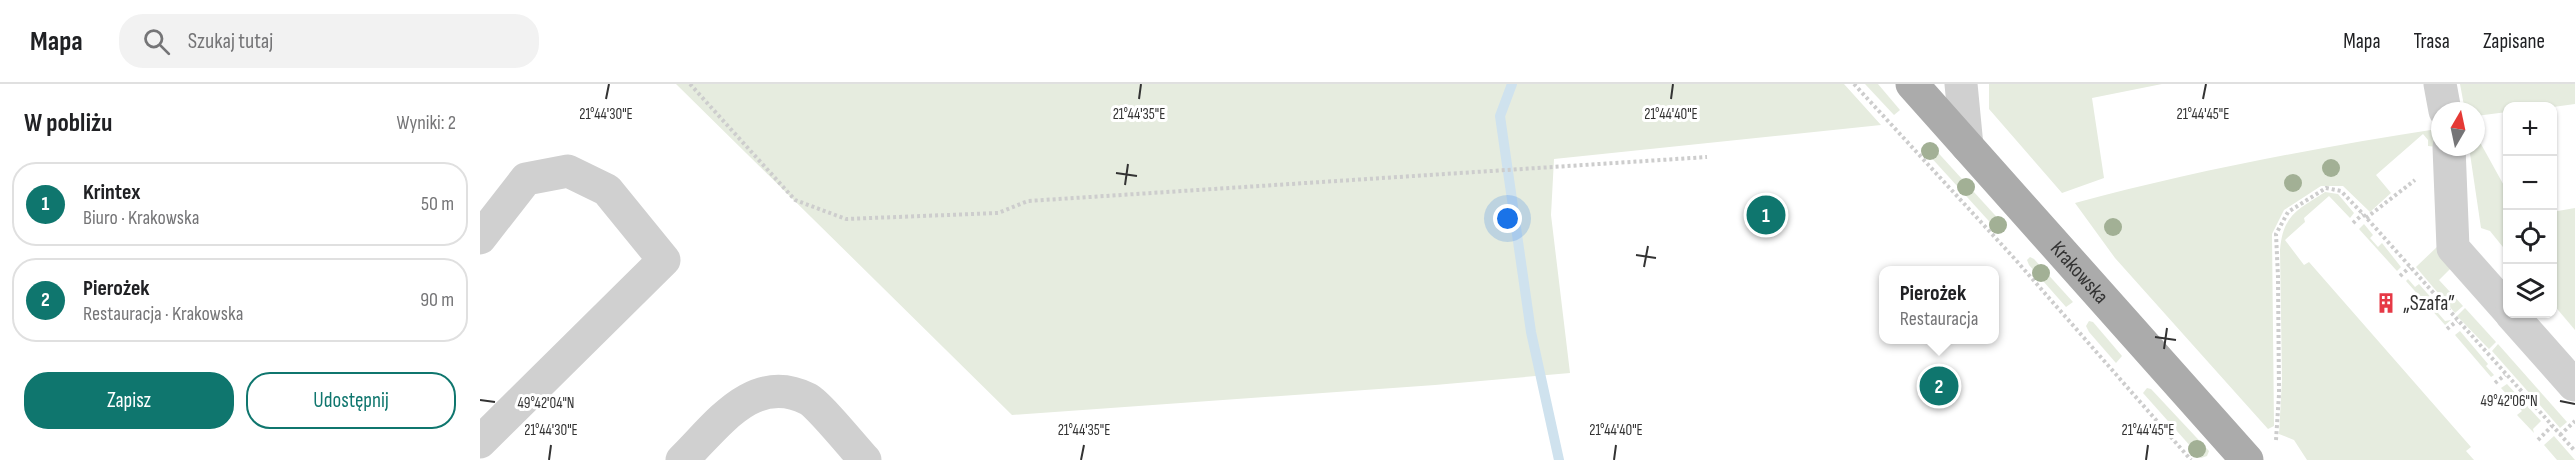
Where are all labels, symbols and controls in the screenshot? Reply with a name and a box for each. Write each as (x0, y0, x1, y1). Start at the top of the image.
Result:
search box (119, 14, 539, 68)
text: Mapa (30, 25, 83, 58)
icon: search (140, 25, 173, 58)
text: Szukaj tutaj (188, 28, 273, 55)
text: Mapa (2343, 29, 2381, 54)
text: Trasa (2414, 29, 2450, 54)
text: Zapisane (2483, 29, 2545, 54)
north arrow (2431, 102, 2485, 156)
map controls (2503, 102, 2557, 318)
button: + (2503, 102, 2557, 156)
text: 21°44'30"E (579, 105, 633, 124)
text: 21°44'35"E (1113, 105, 1165, 124)
text: 21°44'40"E (1644, 105, 1698, 124)
text: 21°44'45"E (2177, 105, 2229, 124)
text: W pobliżu (24, 108, 112, 139)
text: Wyniki: 2 (397, 111, 456, 135)
button: − (2503, 156, 2557, 210)
text: Krintex (83, 179, 140, 206)
text: 1 (42, 192, 49, 216)
text: 50 m (421, 192, 454, 216)
pin: 1 (1746, 192, 1786, 238)
your location (1493, 204, 1522, 233)
text: Biuro · Krakowska (83, 206, 199, 230)
button: locate (2503, 210, 2557, 264)
street label: Krakowska (2045, 236, 2114, 308)
button: layers (2503, 264, 2557, 318)
popup (1879, 266, 1999, 344)
text: Pierożek (83, 275, 150, 302)
text: Pierożek (1900, 280, 1966, 307)
text: 2 (41, 288, 50, 312)
text: 90 m (420, 288, 454, 312)
building icon: „Szafa” (2374, 291, 2398, 315)
place label: „Szafa” (2403, 291, 2455, 316)
text: Restauracja · Krakowska (83, 302, 243, 326)
text: Restauracja (1900, 307, 1978, 331)
pin: 2 (1920, 364, 1958, 408)
button: Zapisz (24, 372, 234, 429)
button: Udostępnij (246, 372, 456, 429)
text: 49°42'06"N (2480, 392, 2538, 411)
text: 49°42'04"N (518, 394, 574, 413)
text: 21°44'30"E (524, 421, 578, 440)
text: 21°44'35"E (1058, 421, 1110, 440)
text: 21°44'40"E (1589, 421, 1643, 440)
text: 21°44'45"E (2122, 421, 2174, 440)

